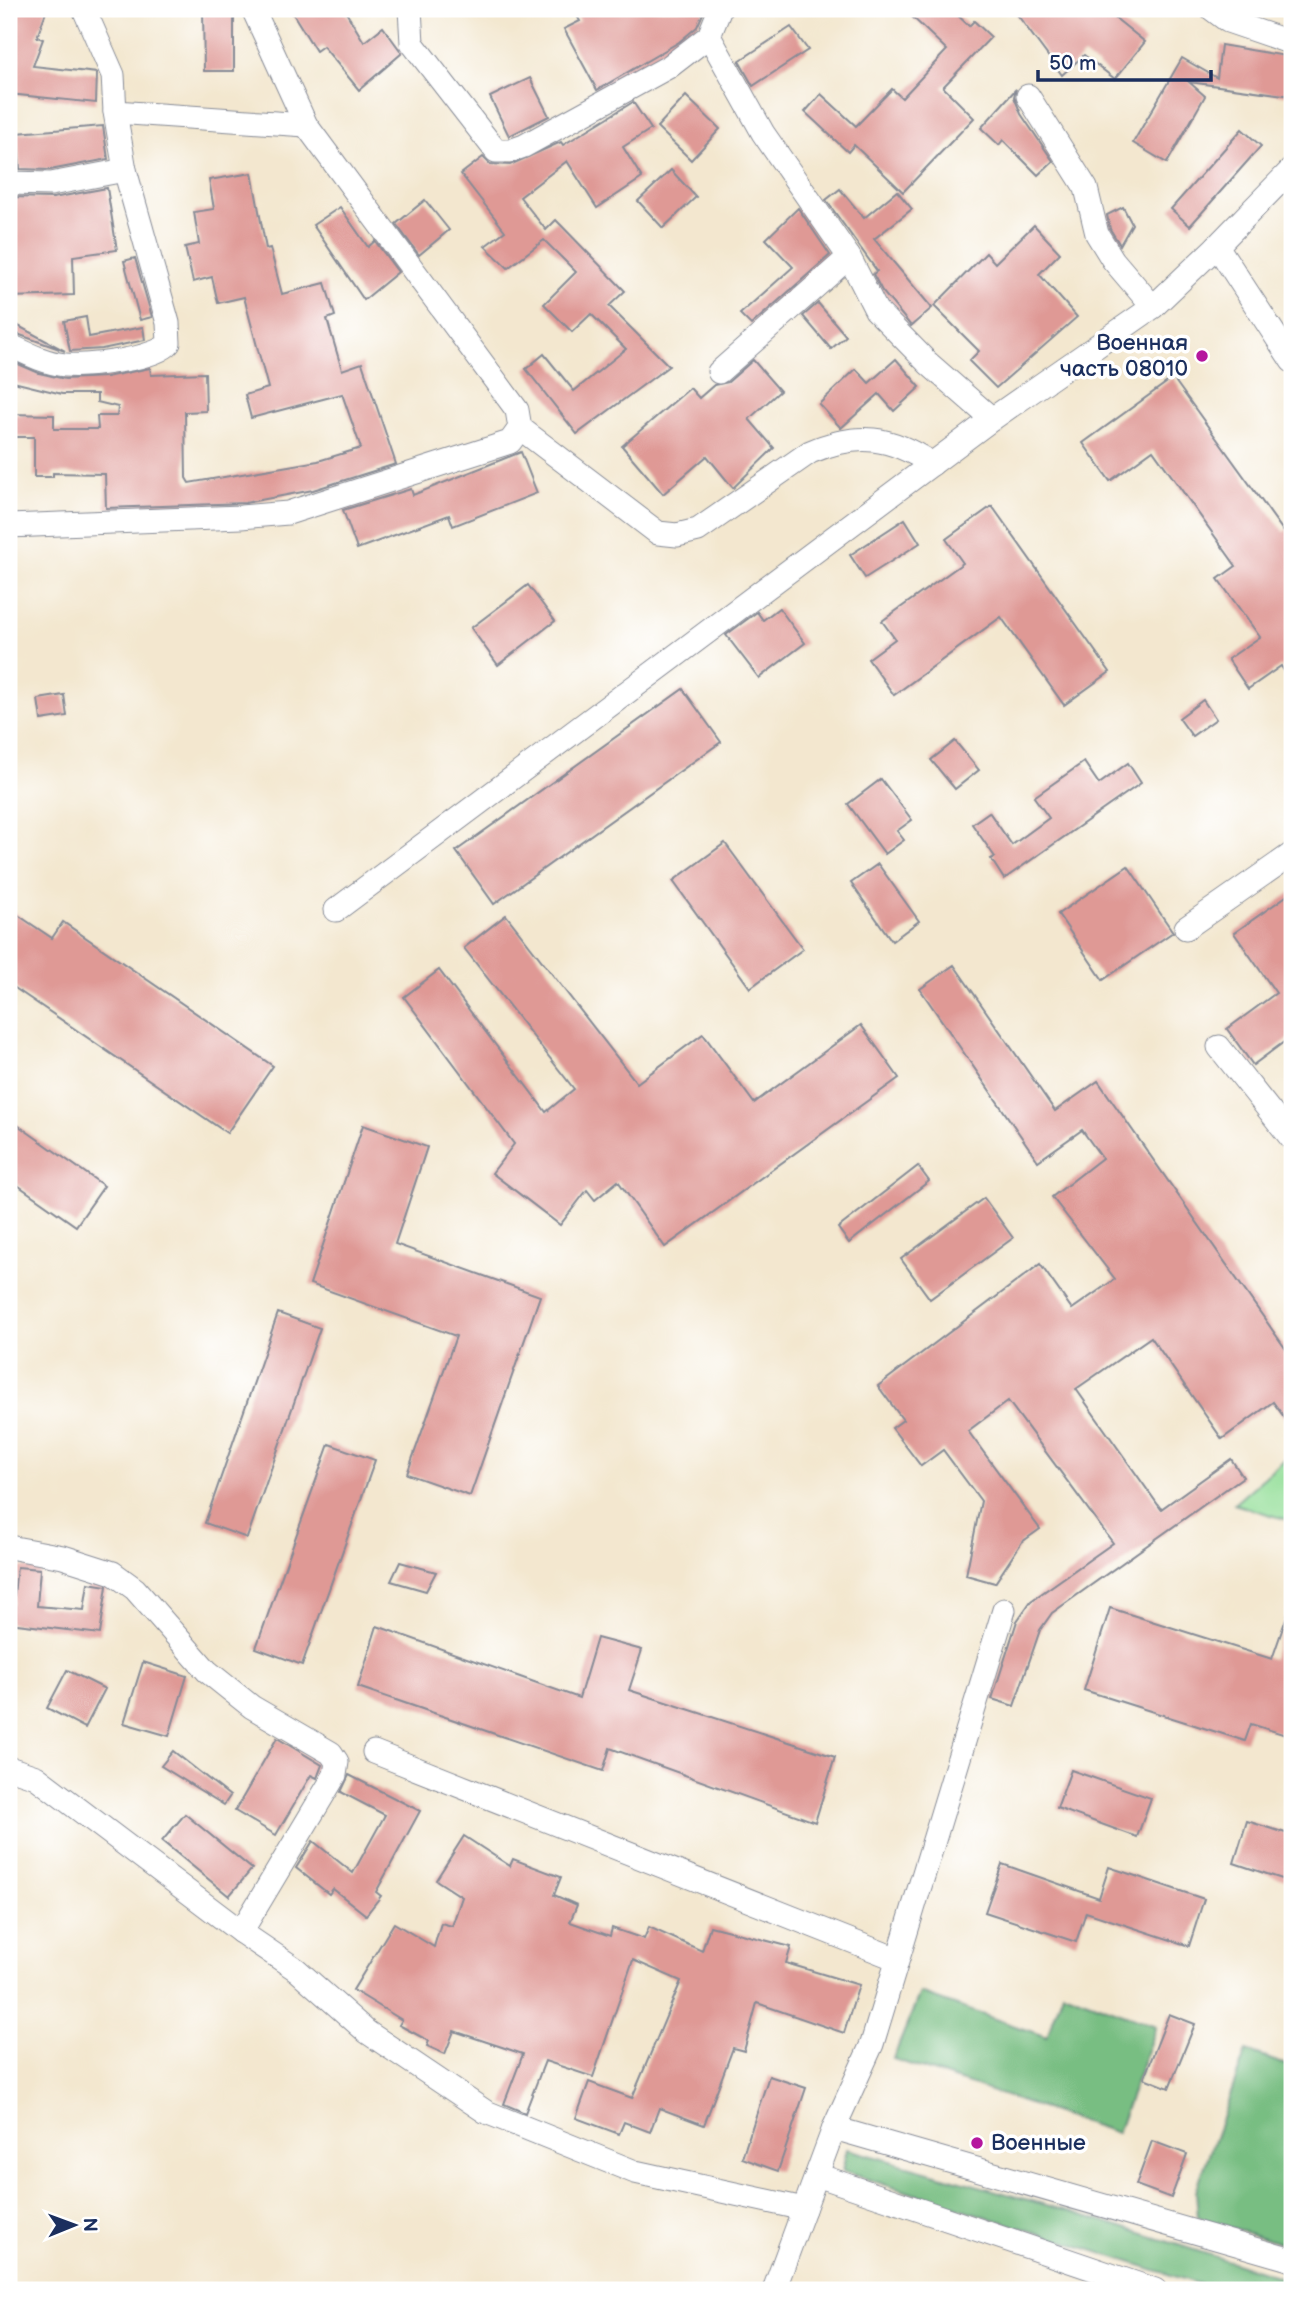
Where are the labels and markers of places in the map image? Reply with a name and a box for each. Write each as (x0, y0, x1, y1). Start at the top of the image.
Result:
place label: Военная часть 08010 (1060, 329, 1188, 383)
marker: Военная часть 08010 (1194, 348, 1210, 364)
place label: Военные (991, 2129, 1086, 2157)
marker: Военные (969, 2135, 985, 2151)

